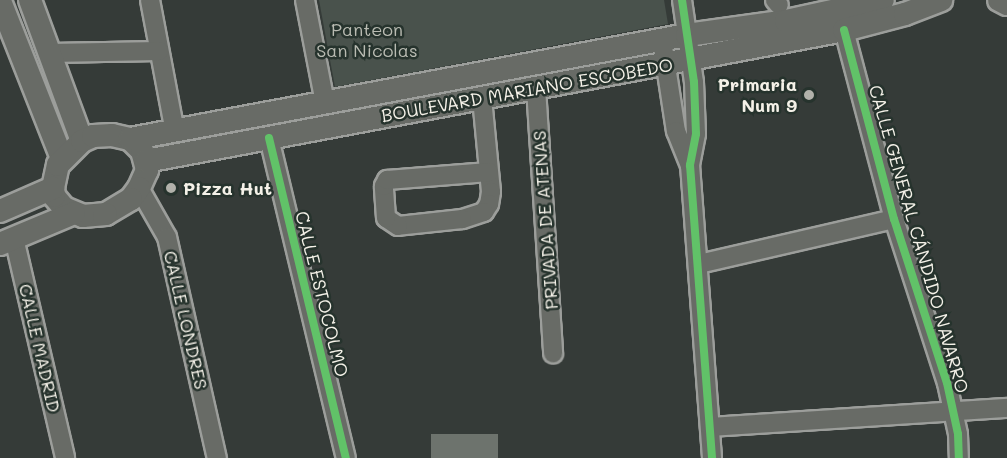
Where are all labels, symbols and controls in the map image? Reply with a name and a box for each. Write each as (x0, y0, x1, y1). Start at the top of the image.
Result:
park label: Panteon San Nicolas (316, 19, 418, 62)
street label: BOULEVARD MARIANO ESCOBEDO (379, 54, 675, 126)
place label: Primaria Num 9 (717, 74, 797, 116)
street label: CALLE GENERAL CÁNDIDO NAVARRO (865, 82, 973, 396)
marker: Primaria Num 9 (802, 88, 816, 102)
street label: PRIVADA DE ATENAS (528, 130, 562, 310)
place label: Pizza Hut (183, 177, 272, 199)
marker: Pizza Hut (164, 181, 178, 195)
street label: CALLE ESTOCOLMO (291, 209, 353, 379)
street label: CALLE LONDRES (160, 249, 212, 391)
street label: CALLE MADRID (15, 282, 65, 414)

